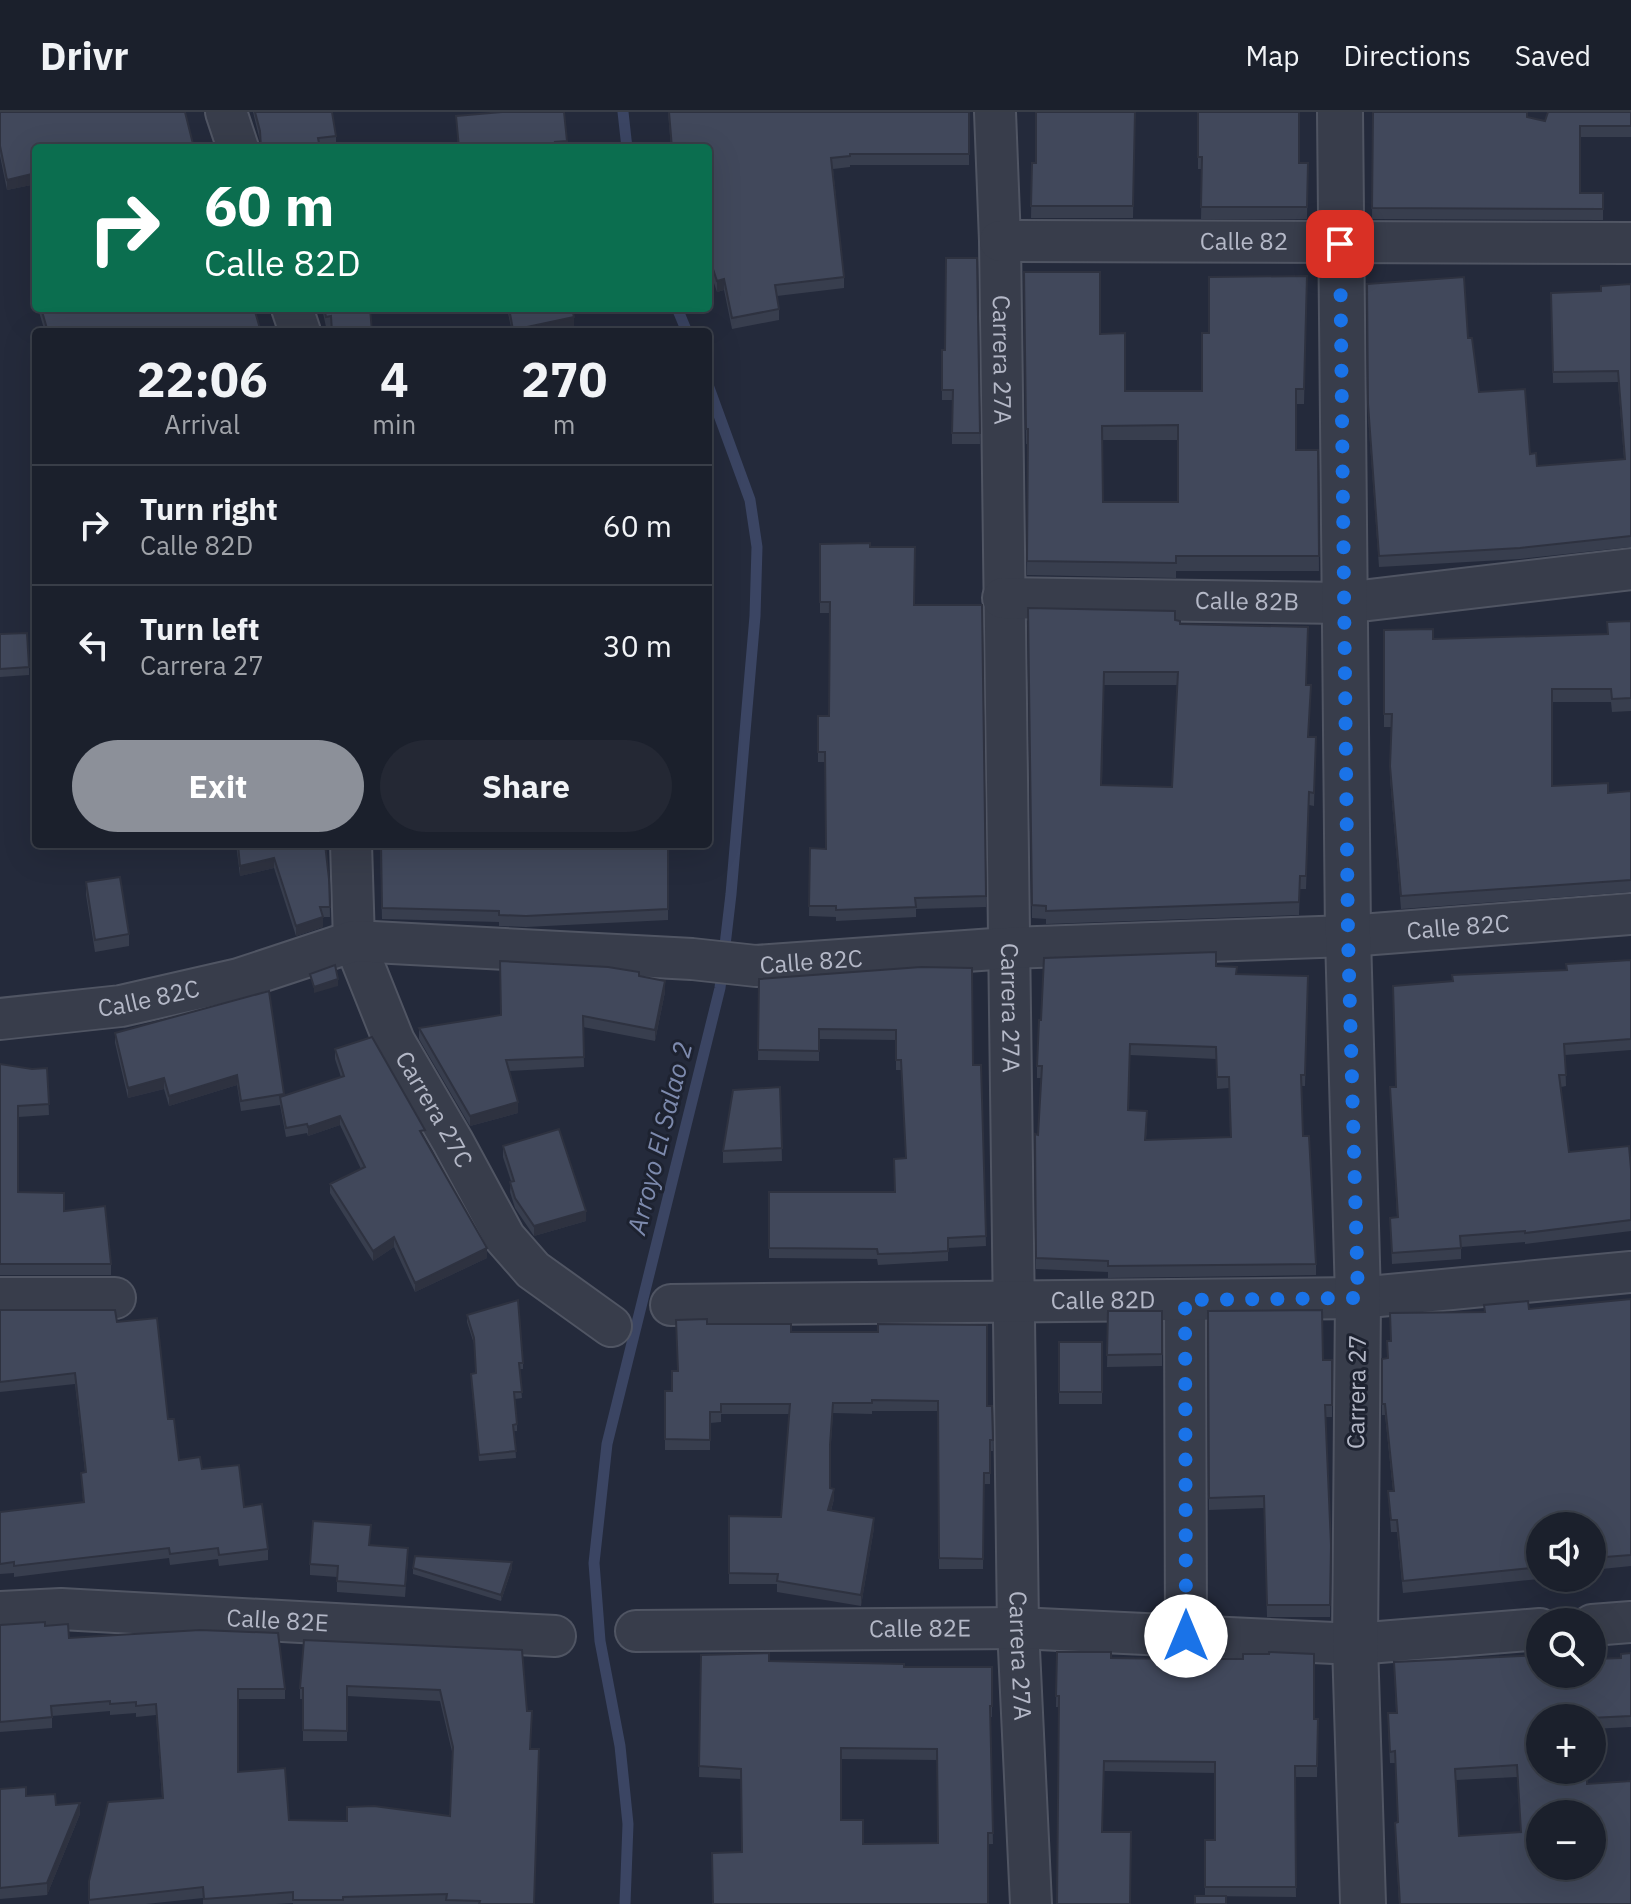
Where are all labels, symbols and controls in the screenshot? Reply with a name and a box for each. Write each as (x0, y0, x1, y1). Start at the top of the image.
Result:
text: Drivr (40, 31, 129, 80)
text: Map (1245, 37, 1299, 74)
text: Directions (1343, 37, 1471, 74)
text: Saved (1515, 37, 1591, 74)
text: 60 m (204, 169, 334, 241)
icon: right (72, 176, 176, 280)
pin (1306, 210, 1374, 278)
icon: arrive (1318, 222, 1362, 266)
street label: Calle 82 (1200, 225, 1288, 257)
text: Calle 82D (204, 239, 361, 286)
street label: Carrera 27A (986, 295, 1019, 425)
text: 22:06 (137, 348, 268, 410)
text: 4 (380, 348, 409, 410)
text: 270 (521, 348, 607, 410)
text: Arrival (164, 407, 240, 441)
text: min (372, 407, 416, 441)
text: m (553, 407, 575, 441)
text: Turn right (140, 489, 278, 528)
icon: right (72, 503, 116, 547)
text: 60 m (603, 506, 672, 545)
text: Calle 82D (140, 528, 253, 562)
street label: Calle 82B (1195, 584, 1299, 617)
text: Turn left (140, 609, 259, 648)
icon: left (72, 623, 116, 667)
text: 30 m (603, 626, 672, 665)
text: Carrera 27 (140, 648, 264, 682)
button: Exit (72, 740, 364, 832)
button: Share (380, 740, 672, 832)
street label: Calle 82C (1405, 906, 1511, 946)
street label: Calle 82C (758, 941, 864, 981)
street label: Carrera 27A (994, 943, 1028, 1073)
street label: Calle 82C (96, 972, 202, 1023)
water label: Arroyo El Salao 2 (618, 1038, 699, 1239)
street label: Carrera 27C (388, 1045, 481, 1173)
street label: Calle 82D (1051, 1283, 1155, 1316)
street label: Carrera 27 (1339, 1335, 1373, 1449)
map controls (1526, 1512, 1606, 1880)
button: sound (1526, 1512, 1606, 1592)
street label: Carrera 27A (1003, 1591, 1039, 1721)
position arrow (1144, 1594, 1228, 1678)
street label: Calle 82E (226, 1601, 330, 1639)
button: search (1526, 1608, 1606, 1688)
street label: Calle 82E (869, 1611, 971, 1644)
button: + (1526, 1704, 1606, 1784)
button: − (1526, 1800, 1606, 1880)

